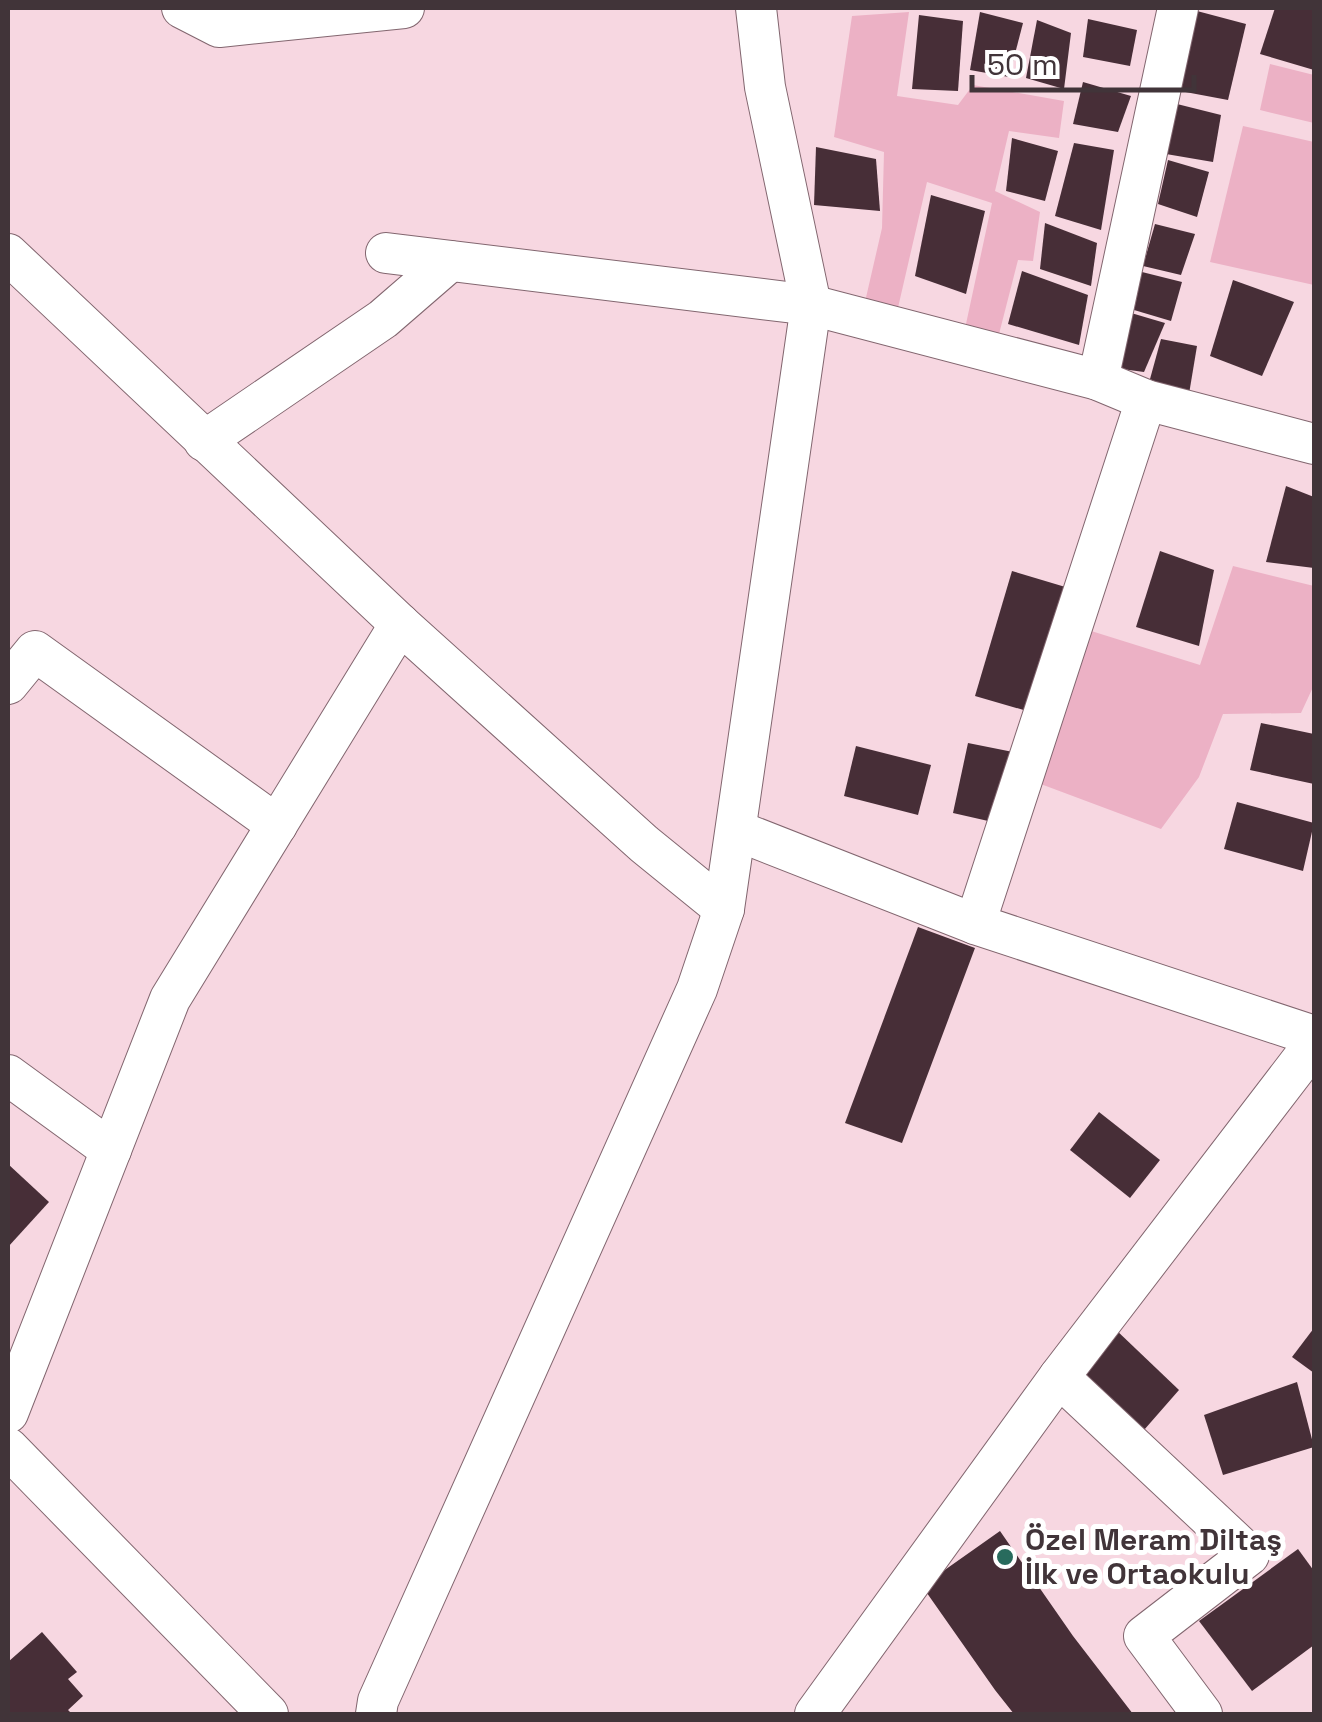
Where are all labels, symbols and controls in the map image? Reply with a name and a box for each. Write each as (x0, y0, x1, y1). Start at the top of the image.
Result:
scale bar (972, 30, 1194, 92)
text: 50 m (987, 45, 1058, 84)
place label: Özel Meram Diltaş İlk ve Ortaokulu (1025, 1520, 1282, 1593)
marker: Özel Meram Diltaş İlk ve Ortaokulu (994, 1546, 1016, 1568)

